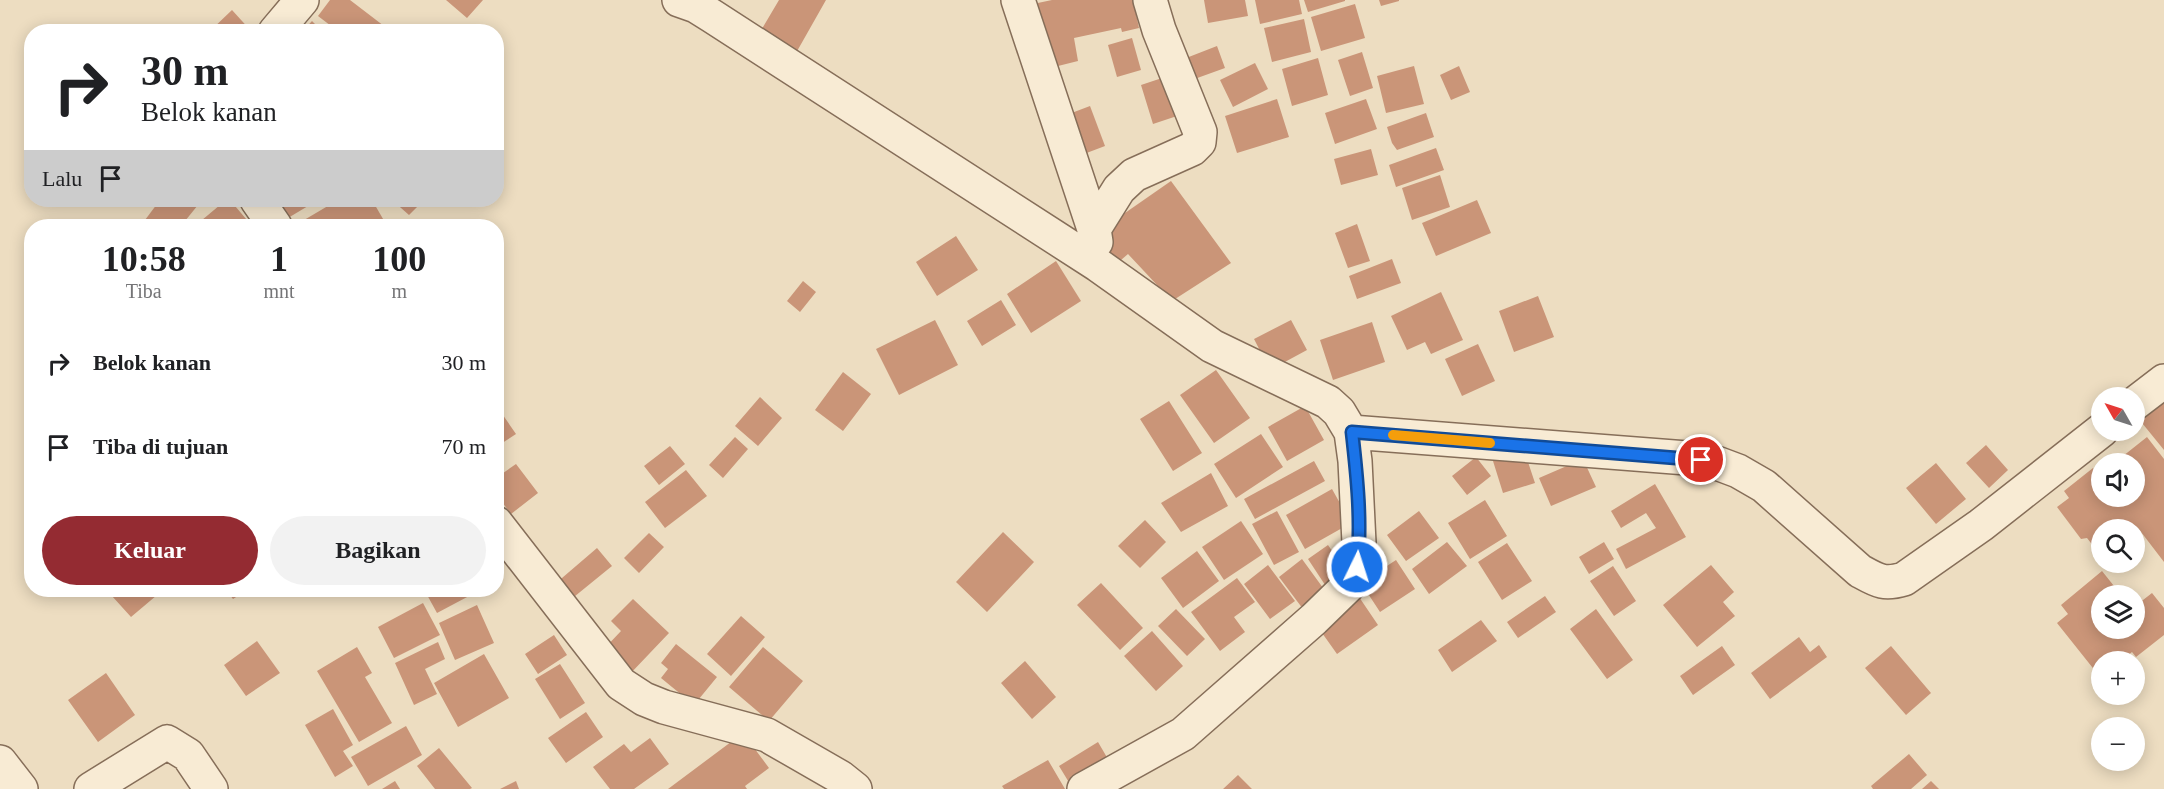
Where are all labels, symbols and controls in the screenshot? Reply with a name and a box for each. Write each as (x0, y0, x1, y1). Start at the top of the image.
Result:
icon: right (42, 48, 120, 126)
text: 30 m (141, 48, 229, 94)
text: Belok kanan (141, 97, 277, 127)
icon: arrive (94, 162, 127, 195)
text: Lalu (42, 166, 82, 191)
text: 10:58 (102, 239, 186, 279)
text: 1 (270, 239, 288, 279)
text: 100 (372, 239, 426, 279)
text: Tiba (126, 280, 162, 302)
text: mnt (263, 280, 295, 302)
text: m (392, 280, 407, 302)
icon: right (42, 347, 75, 380)
text: Belok kanan (93, 350, 211, 375)
text: 30 m (441, 350, 486, 375)
north arrow (2091, 387, 2145, 441)
map controls (2091, 387, 2145, 771)
icon: arrive (42, 431, 75, 464)
text: Tiba di tujuan (93, 434, 228, 459)
text: 70 m (441, 434, 486, 459)
pin (1675, 434, 1726, 485)
icon: arrive (1684, 443, 1717, 476)
button: sound (2091, 453, 2145, 507)
button: Keluar (42, 516, 258, 585)
button: Bagikan (270, 516, 486, 585)
button: search (2091, 519, 2145, 573)
position arrow (1325, 535, 1389, 599)
button: layers (2091, 585, 2145, 639)
button: + (2091, 651, 2145, 705)
button: − (2091, 717, 2145, 771)

